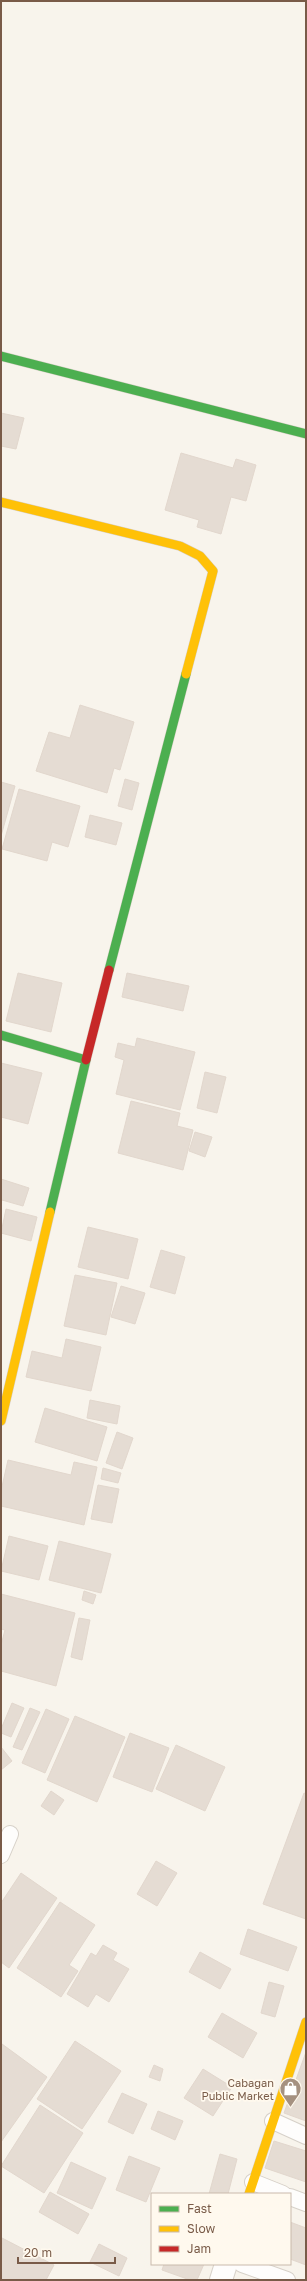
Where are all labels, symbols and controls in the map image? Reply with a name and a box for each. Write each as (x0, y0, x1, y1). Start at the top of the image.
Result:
shop icon: Cabagan Public Market (277, 2075, 303, 2108)
place label: Cabagan Public Market (201, 2076, 274, 2102)
legend (151, 2193, 291, 2265)
text: Fast (187, 2201, 212, 2216)
text: Slow (187, 2221, 215, 2236)
scale bar (18, 2239, 115, 2265)
text: Jam (187, 2241, 211, 2256)
text: 20 m (24, 2245, 52, 2260)

